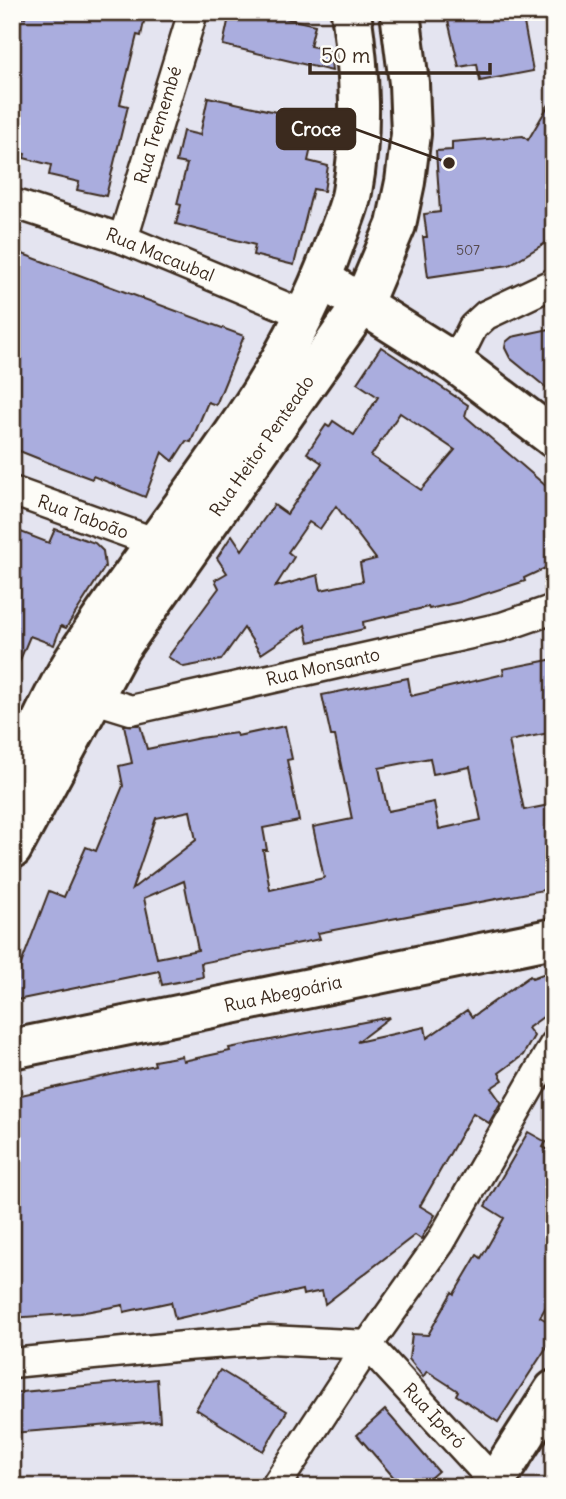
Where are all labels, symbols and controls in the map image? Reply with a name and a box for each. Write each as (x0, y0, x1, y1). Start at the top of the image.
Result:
scale bar (310, 32, 491, 76)
text: 50 m (321, 42, 370, 69)
street label: Rua Tremembé (129, 63, 186, 187)
callout: Croce (277, 109, 355, 149)
text: Croce (291, 117, 341, 141)
street label: Rua Macaubal (103, 222, 218, 287)
house number: 507 (456, 241, 480, 259)
street label: Rua Heitor Penteado (204, 371, 319, 521)
street label: Rua Taboão (34, 489, 132, 544)
street label: Rua Monsanto (264, 642, 382, 691)
street label: Rua Abegoária (222, 970, 344, 1017)
street label: Rua Iperó (398, 1378, 471, 1453)

